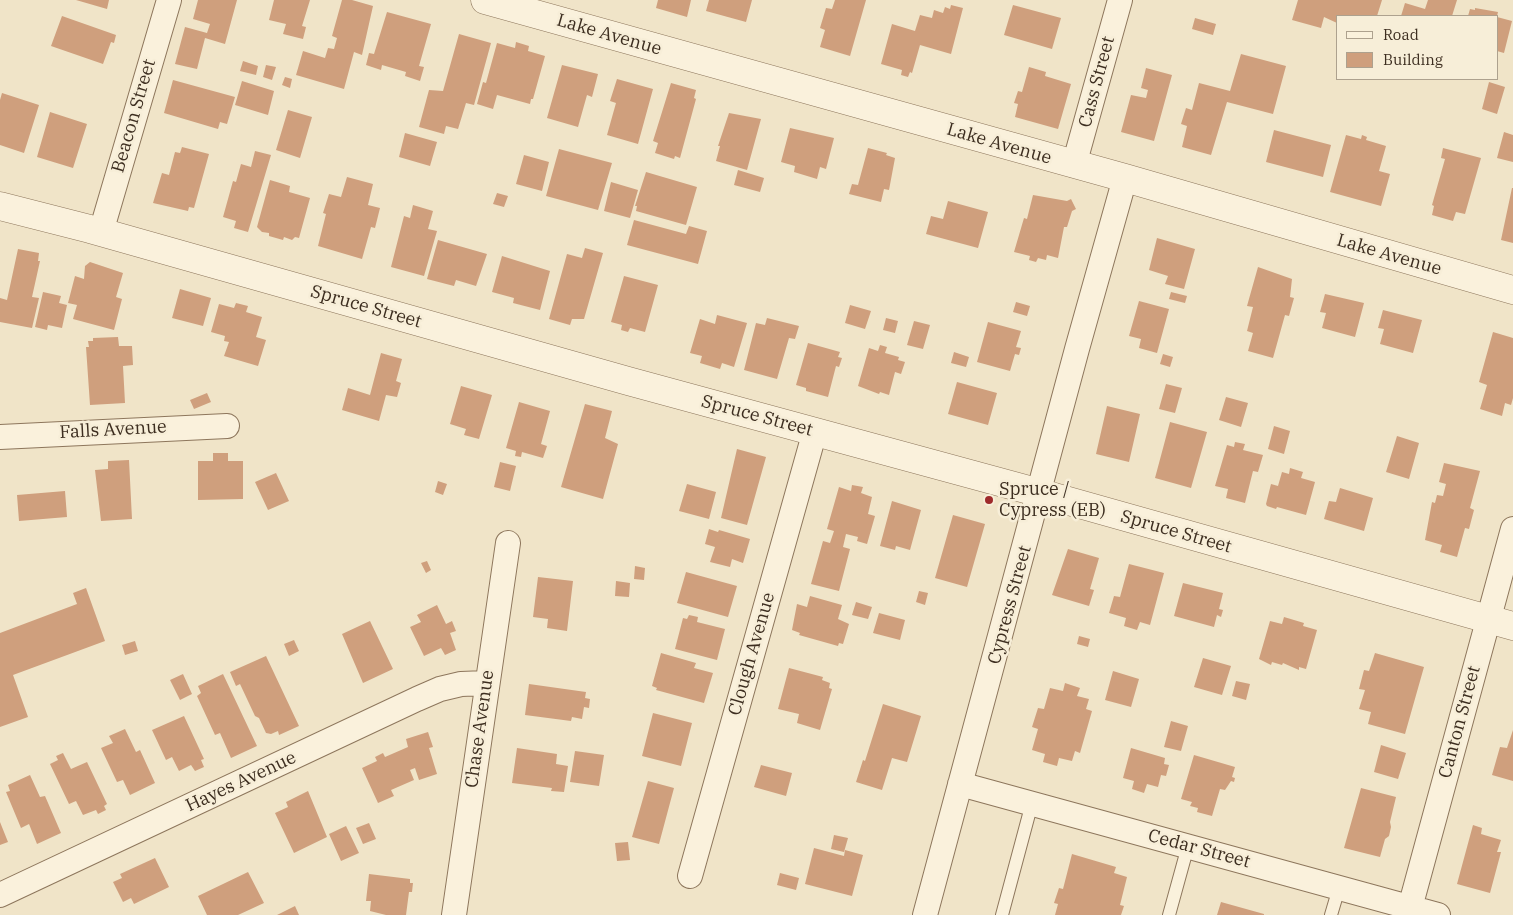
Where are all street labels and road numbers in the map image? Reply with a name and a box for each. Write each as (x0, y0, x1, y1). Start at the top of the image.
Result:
street label: Lake Avenue (554, 10, 664, 60)
street label: Cass Street (1074, 34, 1120, 130)
street label: Beacon Street (107, 57, 161, 175)
street label: Lake Avenue (944, 119, 1054, 169)
street label: Lake Avenue (1334, 230, 1444, 280)
street label: Spruce Street (308, 281, 424, 333)
street label: Spruce Street (699, 391, 815, 441)
street label: Falls Avenue (59, 416, 167, 444)
street label: Spruce Street (1118, 506, 1234, 558)
street label: Cypress Street (984, 543, 1036, 667)
street label: Clough Avenue (724, 590, 780, 718)
street label: Canton Street (1435, 663, 1485, 781)
street label: Chase Avenue (461, 669, 499, 789)
street label: Hayes Avenue (182, 747, 300, 817)
street label: Cedar Street (1146, 825, 1252, 873)

